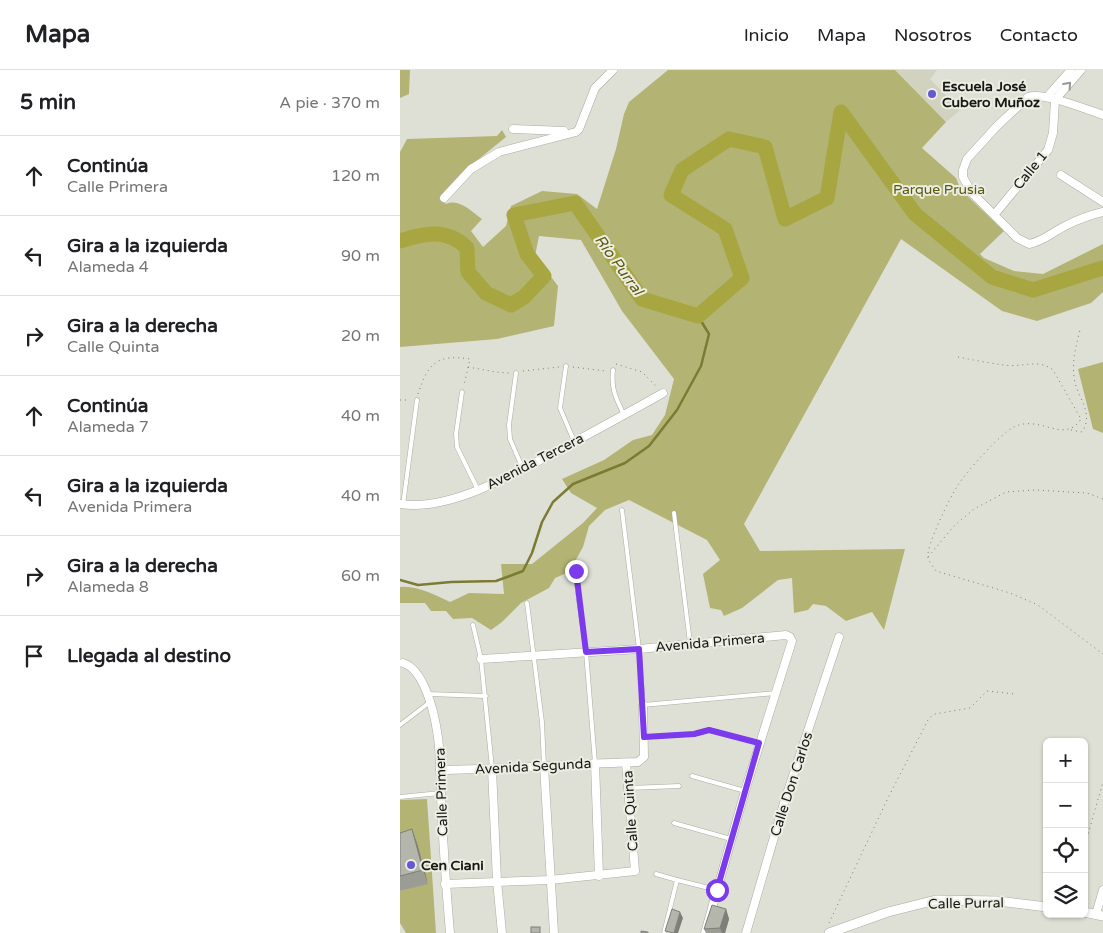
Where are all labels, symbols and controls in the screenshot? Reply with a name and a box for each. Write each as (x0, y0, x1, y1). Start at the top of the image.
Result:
text: Mapa (25, 20, 90, 49)
text: Inicio (744, 24, 789, 46)
text: Mapa (817, 24, 866, 46)
text: Nosotros (894, 24, 972, 46)
text: Contacto (1000, 24, 1078, 46)
place label: Escuela José Cubero Muñoz (942, 78, 1040, 111)
one-way arrow (1062, 81, 1071, 90)
marker: Escuela José Cubero Muñoz (926, 88, 938, 100)
text: 5 min (20, 90, 76, 115)
text: A pie · 370 m (279, 93, 380, 113)
street label: Calle 1 (1010, 148, 1051, 193)
text: Continúa (67, 155, 149, 177)
icon: ahead (20, 162, 48, 190)
text: 120 m (331, 166, 380, 186)
text: Calle Primera (67, 177, 168, 197)
park label: Parque Prusia (893, 181, 985, 198)
water label: Río Purral (591, 231, 648, 301)
text: Gira a la izquierda (67, 235, 228, 257)
icon: left (20, 242, 48, 270)
text: 90 m (341, 246, 380, 266)
text: Alameda 4 (67, 257, 149, 277)
text: Gira a la derecha (67, 315, 218, 337)
icon: right (20, 322, 48, 350)
text: 20 m (341, 326, 380, 346)
text: Calle Quinta (67, 337, 160, 357)
text: Continúa (67, 395, 149, 417)
icon: ahead (20, 402, 48, 430)
text: 40 m (341, 406, 380, 426)
text: Alameda 7 (67, 417, 149, 437)
street label: Avenida Tercera (484, 430, 587, 493)
text: Gira a la izquierda (67, 475, 228, 497)
icon: left (20, 482, 48, 510)
text: 40 m (341, 486, 380, 506)
text: Avenida Primera (67, 497, 192, 517)
text: Gira a la derecha (67, 555, 218, 577)
route end (565, 560, 588, 583)
icon: right (20, 562, 48, 590)
text: 60 m (341, 566, 380, 586)
text: Alameda 8 (67, 577, 149, 597)
street label: Avenida Primera (655, 629, 765, 656)
icon: arrive (20, 642, 48, 670)
text: Llegada al destino (67, 645, 231, 667)
street label: Calle Don Carlos (767, 730, 816, 838)
map controls (1043, 738, 1088, 918)
button: + (1043, 738, 1088, 783)
street label: Calle Primera (431, 748, 452, 836)
street label: Avenida Segunda (474, 755, 592, 778)
street label: Calle Quinta (619, 770, 642, 852)
button: − (1043, 783, 1088, 828)
button: locate (1043, 828, 1088, 873)
place label: Cen Ciani (421, 857, 484, 874)
marker: Cen Ciani (405, 859, 417, 871)
button: layers (1043, 873, 1088, 918)
route start (706, 879, 729, 902)
street label: Calle Purral (928, 894, 1004, 913)

